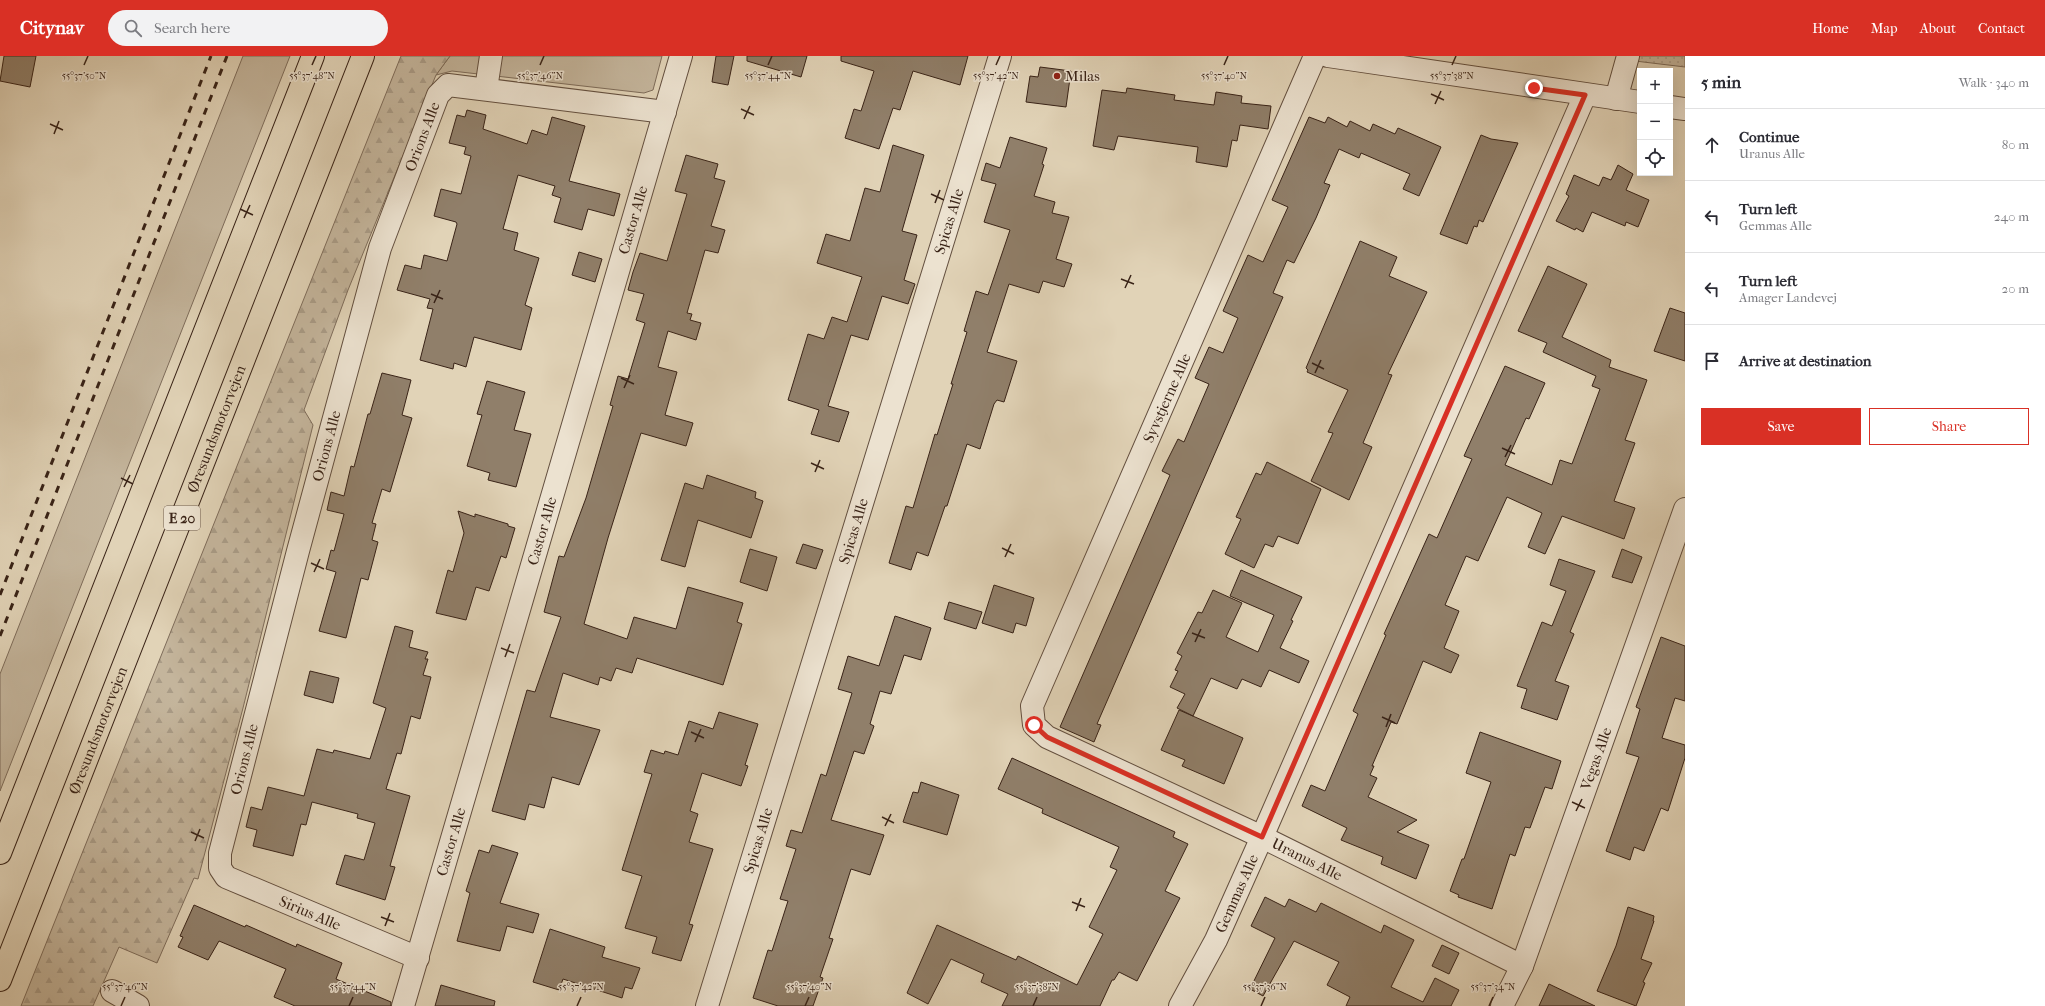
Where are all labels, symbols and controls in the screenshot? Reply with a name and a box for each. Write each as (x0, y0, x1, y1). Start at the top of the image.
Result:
search box (108, 10, 388, 46)
text: Citynav (20, 17, 84, 39)
icon: search (122, 17, 144, 39)
text: Search here (154, 19, 230, 37)
text: Home (1812, 20, 1849, 37)
text: Map (1871, 20, 1898, 37)
text: About (1920, 20, 1956, 37)
text: Contact (1978, 20, 2025, 37)
place label: Milas (1065, 67, 1100, 85)
map controls (1637, 68, 1673, 176)
button: + (1637, 68, 1673, 104)
text: 55°37'50"N (62, 70, 107, 82)
text: 55°37'48"N (289, 70, 335, 82)
text: 55°37'46"N (517, 70, 563, 82)
text: 55°37'44"N (745, 70, 792, 82)
text: 55°37'42"N (973, 70, 1019, 82)
text: 55°37'40"N (1201, 70, 1248, 82)
text: 55°37'38"N (1430, 70, 1474, 82)
marker: Milas (1052, 71, 1062, 81)
text: 5 min (1701, 72, 1741, 92)
text: Walk · 340 m (1959, 75, 2029, 90)
route end (1525, 79, 1543, 97)
street label: Orions Alle (401, 99, 444, 174)
button: − (1637, 104, 1673, 140)
text: Continue (1739, 128, 1799, 146)
icon: ahead (1701, 134, 1723, 156)
text: 80 m (2002, 137, 2029, 152)
button: locate (1637, 140, 1673, 176)
text: Uranus Alle (1739, 146, 1805, 161)
street label: Castor Alle (614, 183, 652, 256)
street label: Spicas Alle (930, 186, 968, 257)
text: Turn left (1739, 200, 1797, 218)
icon: left (1701, 206, 1723, 228)
text: 240 m (1994, 209, 2029, 224)
text: Gemmas Alle (1739, 218, 1812, 233)
text: Turn left (1739, 272, 1797, 290)
icon: left (1701, 278, 1723, 300)
text: 20 m (2002, 281, 2029, 296)
text: Amager Landevej (1739, 290, 1837, 305)
street label: Syvstjerne Alle (1139, 350, 1195, 446)
icon: arrive (1701, 350, 1723, 372)
text: Arrive at destination (1739, 352, 1871, 370)
street label: Øresundsmotorvejen (183, 362, 250, 496)
street label: Orions Alle (308, 408, 345, 483)
button: Save (1701, 408, 1861, 445)
button: Share (1869, 408, 2029, 445)
street label: Castor Alle (523, 494, 561, 567)
street label: Spicas Alle (835, 495, 872, 566)
road number: E 20 (164, 506, 200, 530)
street label: Øresundsmotorvejen (65, 664, 131, 797)
route start (1025, 716, 1043, 734)
street label: Orions Alle (226, 721, 262, 797)
street label: Vegas Alle (1576, 724, 1616, 793)
street label: Castor Alle (432, 805, 470, 878)
street label: Spicas Alle (739, 805, 777, 876)
street label: Uranus Alle (1269, 834, 1346, 885)
street label: Gemmas Alle (1211, 851, 1262, 936)
street label: Sirius Alle (276, 892, 344, 934)
text: 55°37'46"N (102, 981, 148, 993)
text: 55°37'44"N (330, 981, 377, 993)
text: 55°37'42"N (558, 981, 604, 993)
text: 55°37'40"N (786, 981, 833, 993)
text: 55°37'38"N (1015, 981, 1059, 993)
text: 55°37'36"N (1243, 981, 1288, 993)
text: 55°37'34"N (1471, 981, 1516, 993)

